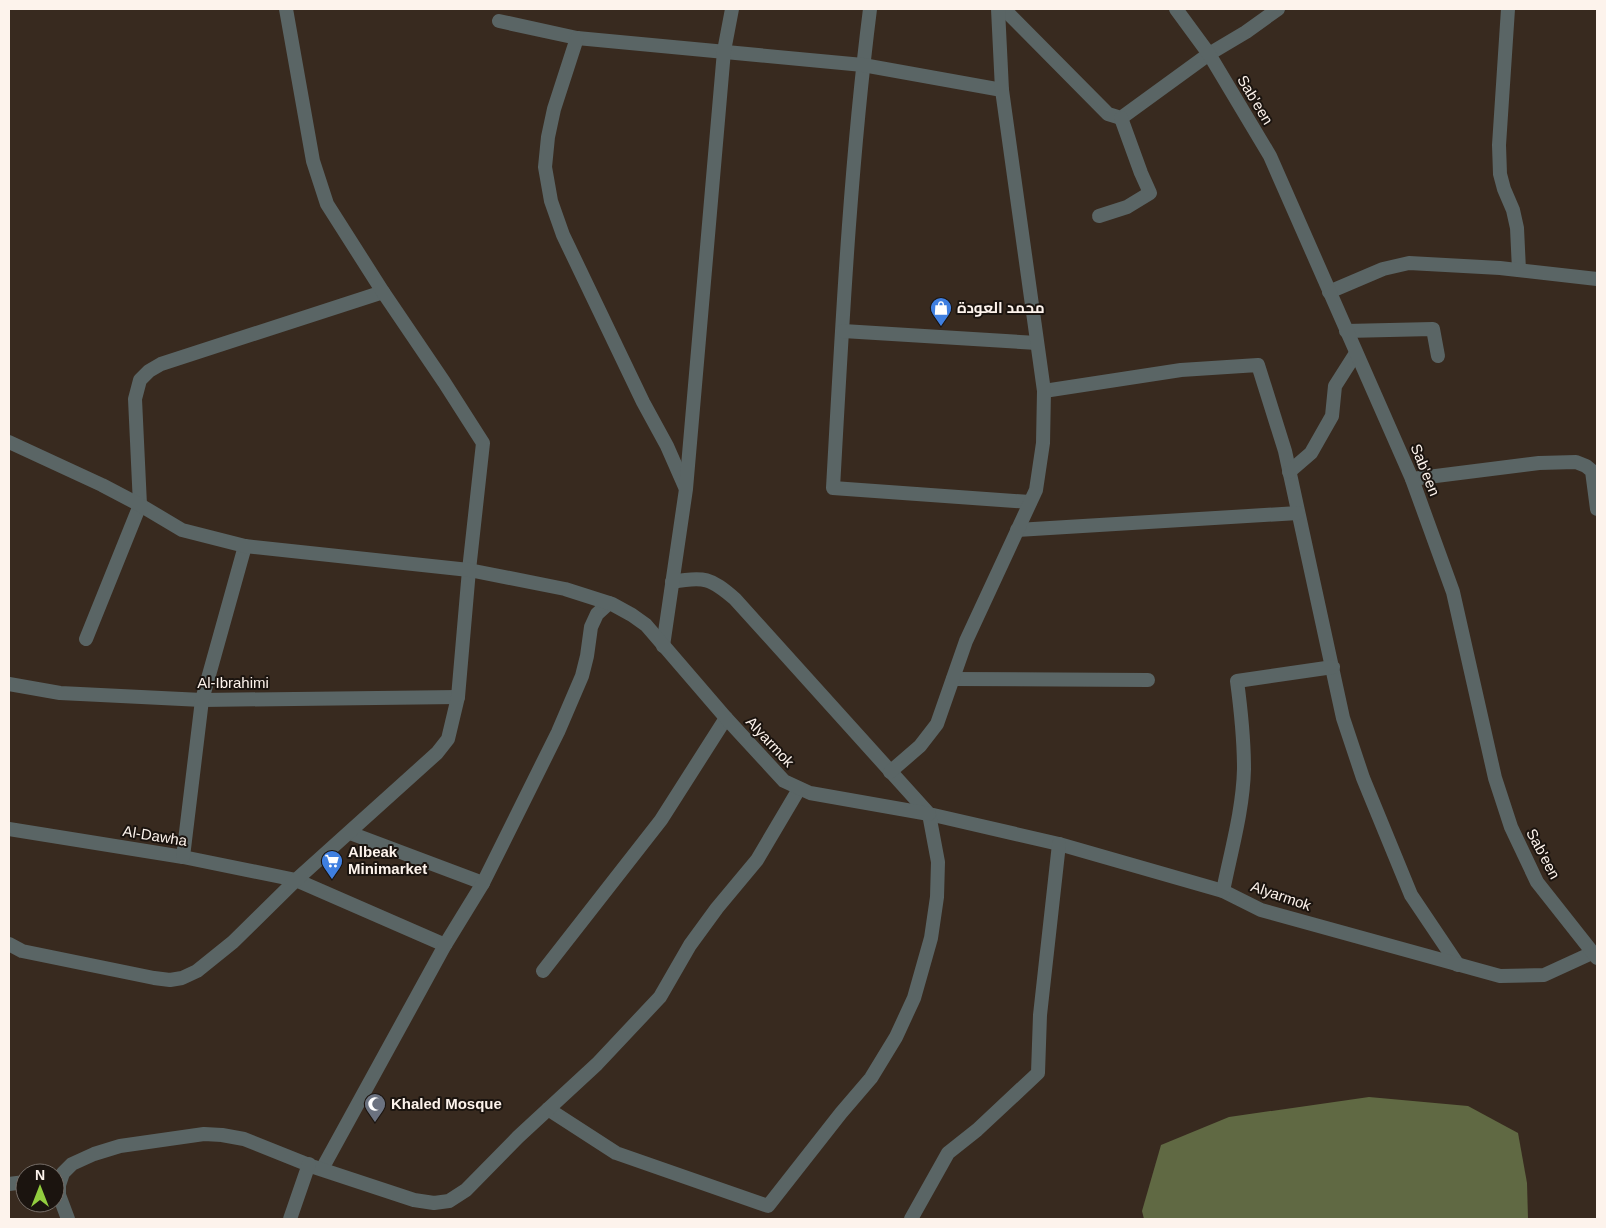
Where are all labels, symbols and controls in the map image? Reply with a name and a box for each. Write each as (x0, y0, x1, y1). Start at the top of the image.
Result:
street label: Sab'een (1234, 72, 1277, 128)
shop icon: محمد العودة (929, 296, 953, 327)
place label: محمد العودة (957, 299, 1045, 317)
street label: Sab'een (1407, 441, 1444, 498)
street label: Al-Ibrahimi (197, 674, 269, 691)
street label: Alyarmok (743, 713, 798, 771)
street label: Al-Dawha (122, 822, 189, 849)
street label: Sab'een (1523, 826, 1564, 882)
place label: Albeak Minimarket (348, 843, 427, 877)
supermarket icon: Albeak Minimarket (320, 849, 344, 880)
street label: Alyarmok (1249, 877, 1314, 914)
mosque icon: Khaled Mosque (363, 1092, 387, 1123)
place label: Khaled Mosque (391, 1095, 502, 1112)
north arrow (15, 1163, 65, 1213)
text: N (35, 1167, 45, 1183)

